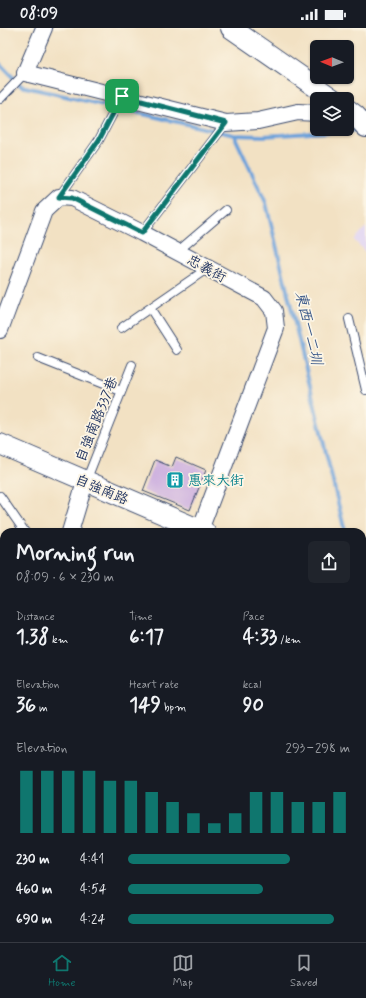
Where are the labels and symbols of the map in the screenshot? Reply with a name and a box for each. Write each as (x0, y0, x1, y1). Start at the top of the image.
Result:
north arrow (310, 40, 354, 84)
pin (105, 79, 139, 113)
street label: 忠義街 (184, 251, 229, 287)
water label: 東西一二圳 (290, 289, 327, 369)
street label: 自強南路337巷 (72, 373, 123, 464)
building icon: 惠來大街 (165, 470, 185, 490)
street label: 自強南路 (72, 471, 131, 509)
place label: 惠來大街 (188, 472, 244, 490)

